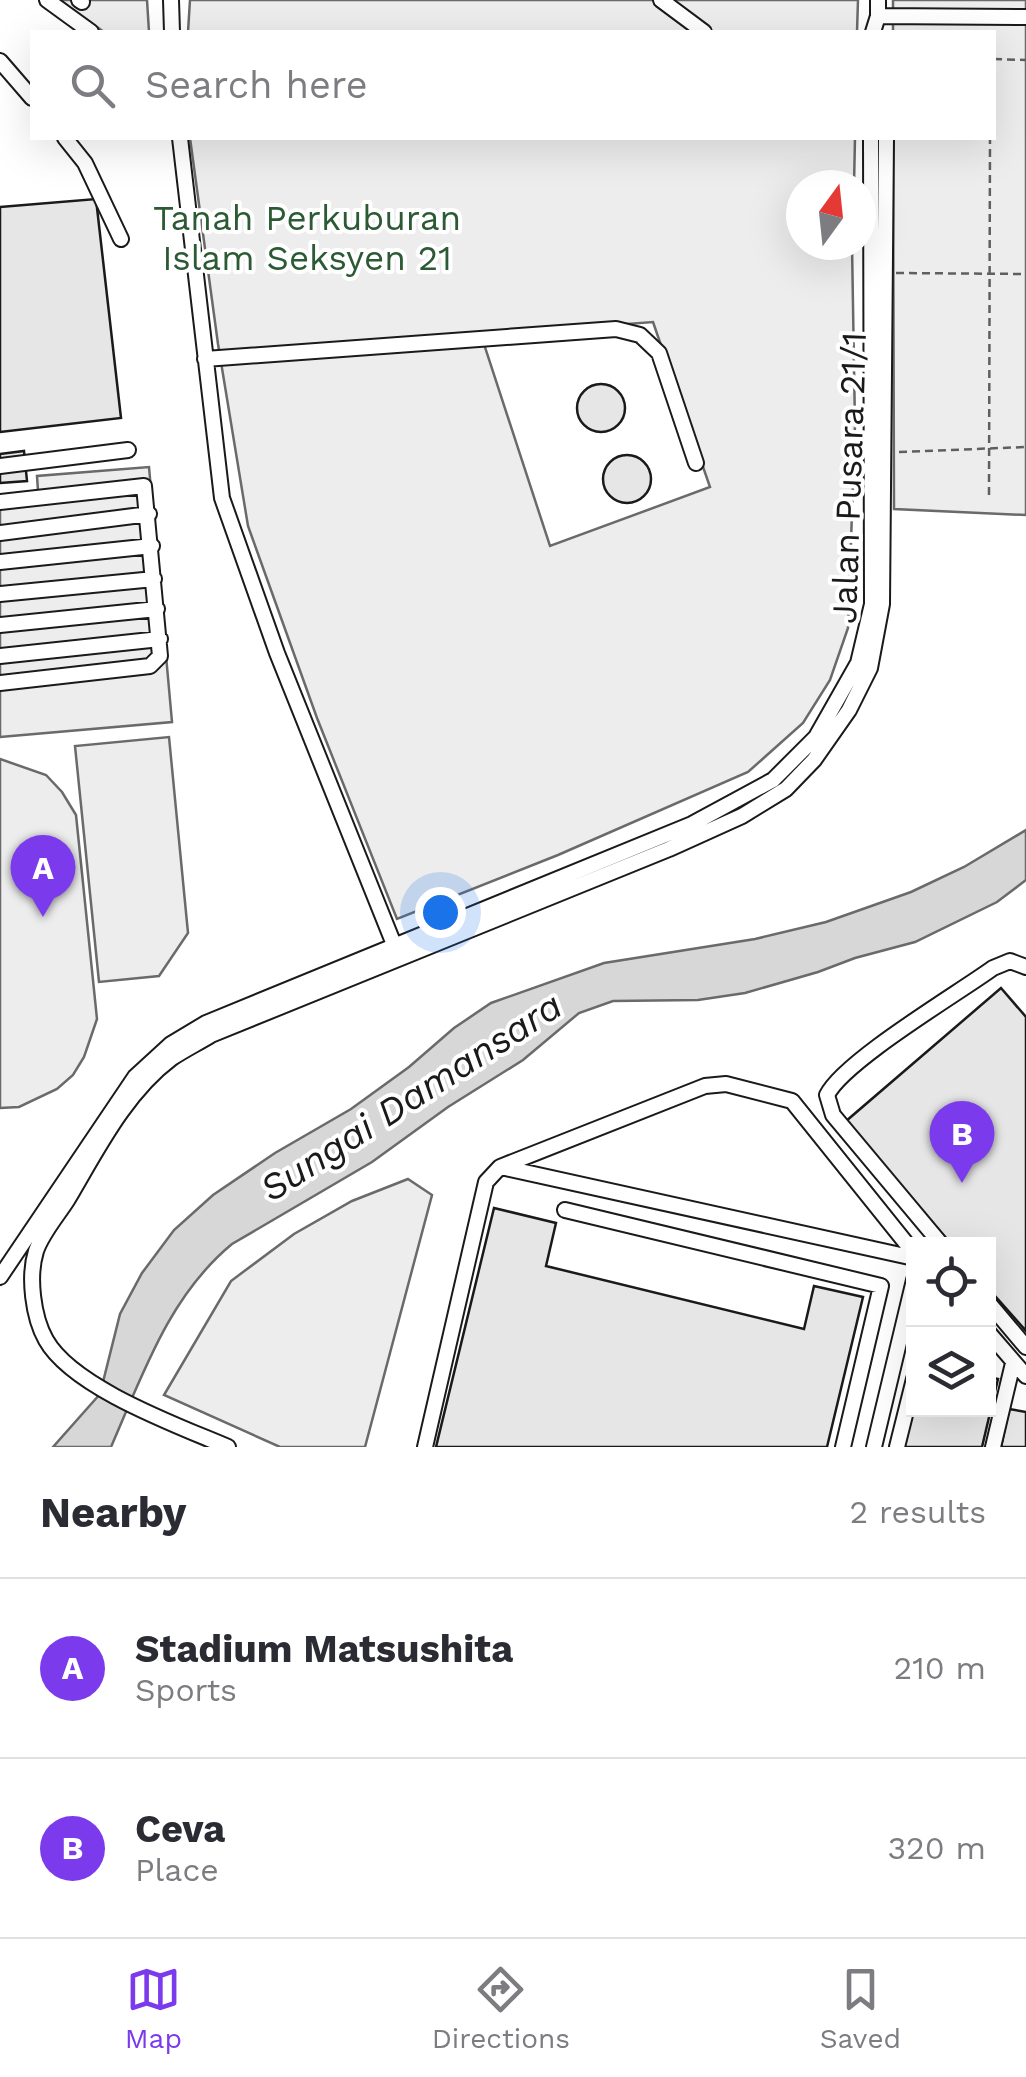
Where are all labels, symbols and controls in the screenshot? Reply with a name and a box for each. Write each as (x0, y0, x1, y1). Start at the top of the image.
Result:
search box (30, 30, 996, 140)
icon: search (65, 58, 120, 113)
text: Search here (145, 63, 368, 107)
north arrow (786, 170, 876, 260)
park label: Tanah Perkuburan Islam Seksyen 21 (153, 197, 461, 279)
street label: Jalan Pusara 21/1 (823, 331, 875, 625)
pin: A (10, 834, 76, 917)
your location (415, 887, 466, 938)
water label: Sungai Damansara (252, 983, 570, 1211)
pin: B (930, 1100, 994, 1183)
map controls (906, 1237, 996, 1417)
button: locate (906, 1237, 996, 1327)
button: layers (906, 1327, 996, 1417)
text: Nearby (40, 1488, 187, 1537)
text: 2 results (849, 1493, 986, 1531)
text: Stadium Matsushita (135, 1627, 513, 1671)
text: A (62, 1649, 83, 1687)
text: 210 m (894, 1649, 986, 1687)
text: Sports (135, 1671, 237, 1709)
text: Ceva (135, 1807, 225, 1851)
text: B (62, 1829, 83, 1867)
text: 320 m (887, 1829, 986, 1867)
text: Place (135, 1851, 219, 1889)
tab: Map (125, 1962, 182, 2055)
tab: Directions (432, 1962, 570, 2055)
tab: Saved (820, 1962, 901, 2055)

